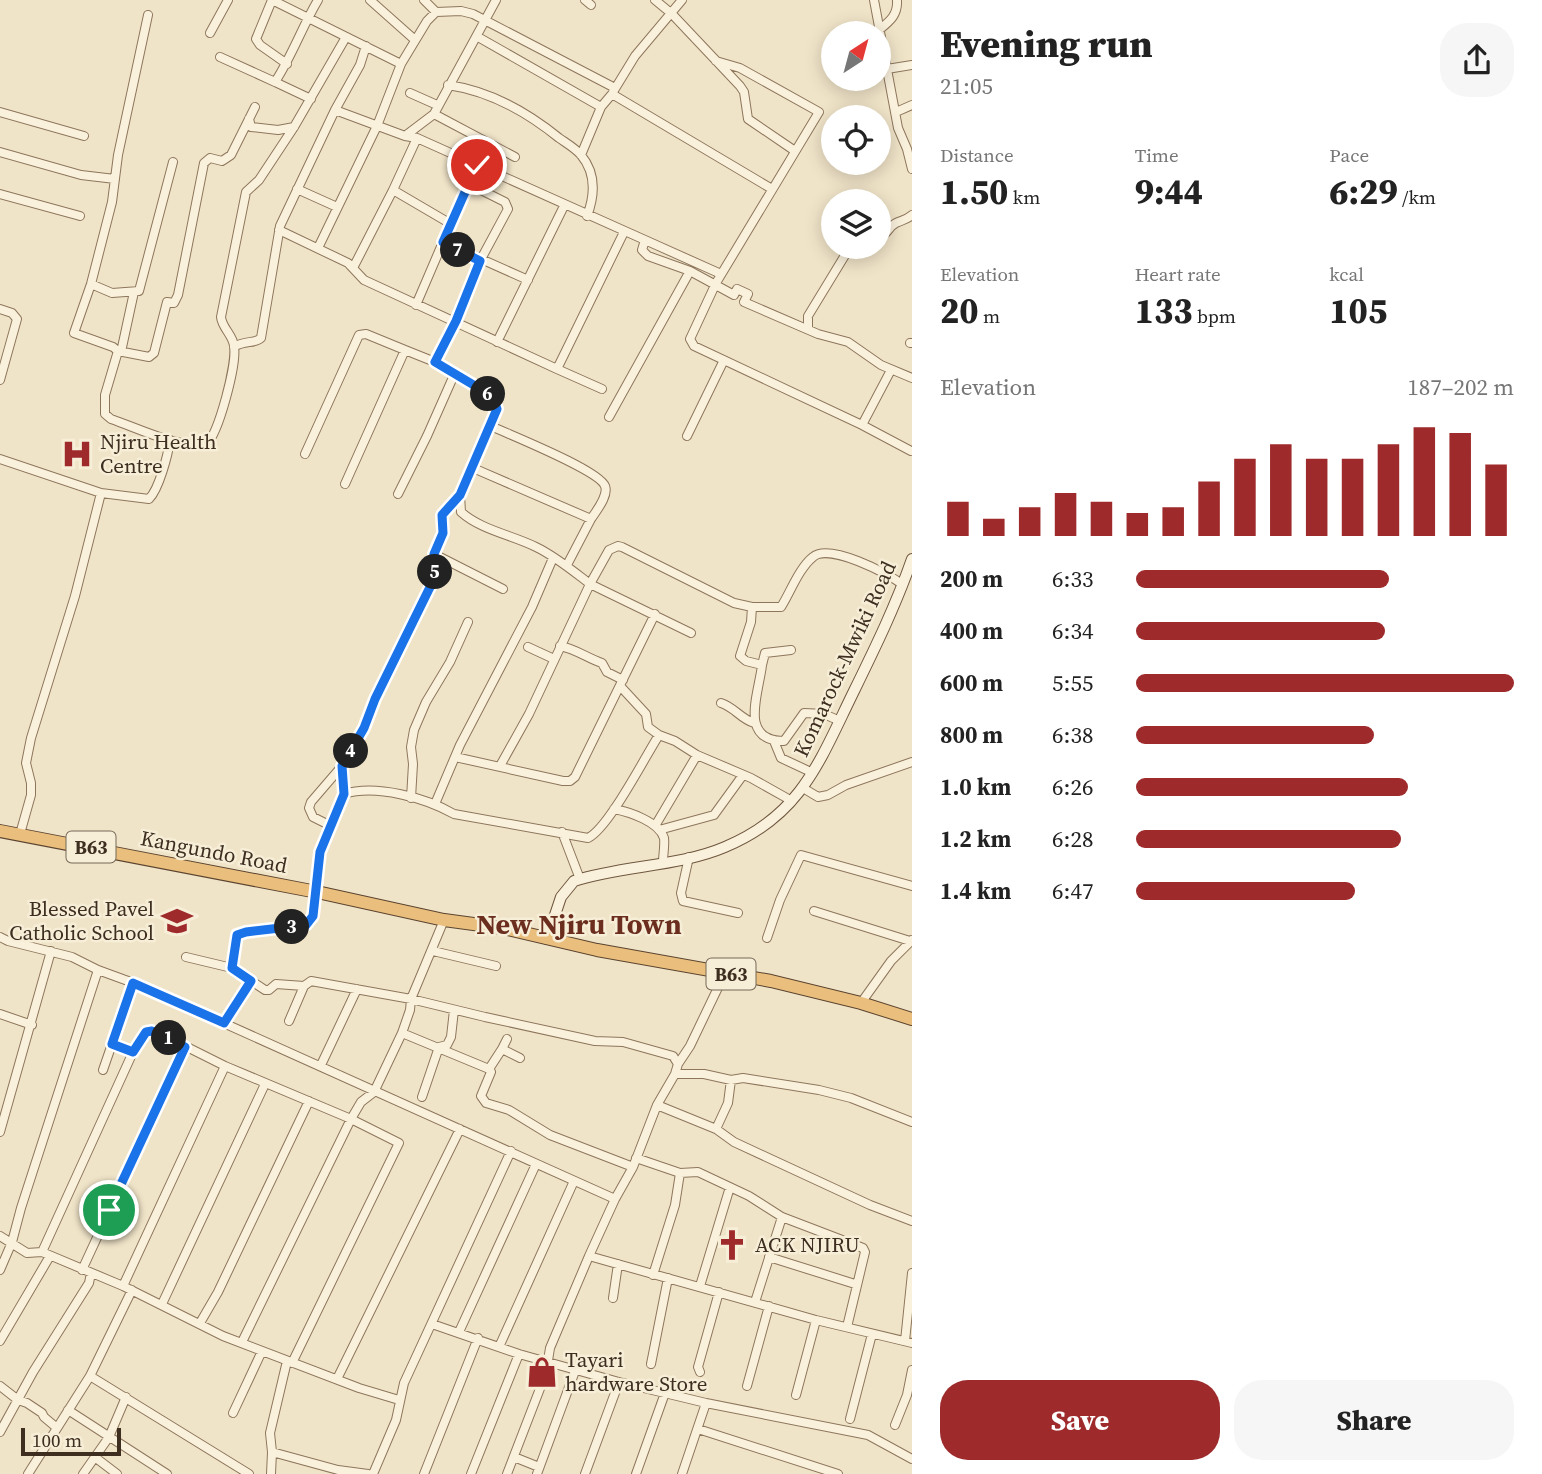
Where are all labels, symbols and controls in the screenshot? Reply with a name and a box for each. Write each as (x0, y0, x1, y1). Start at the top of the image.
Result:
text: Evening run (940, 18, 1153, 70)
north arrow (821, 21, 891, 91)
map controls (821, 21, 891, 259)
button: share (1440, 23, 1514, 97)
text: 21:05 (940, 70, 993, 102)
button: locate (821, 105, 891, 175)
pin (447, 135, 507, 195)
text: Distance (940, 142, 1014, 168)
text: Time (1135, 142, 1179, 168)
text: Pace (1329, 142, 1369, 168)
icon: check (458, 146, 496, 184)
text: 1.50 (940, 168, 1008, 216)
text: 9:44 (1135, 168, 1203, 216)
text: 6:29 (1329, 168, 1398, 216)
text: km (1008, 184, 1040, 210)
text: /km (1398, 184, 1436, 210)
button: layers (821, 189, 891, 259)
pin: 7 (440, 232, 476, 268)
text: 7 (452, 236, 463, 262)
text: Elevation (940, 261, 1019, 287)
text: Heart rate (1135, 261, 1221, 287)
text: kcal (1329, 261, 1364, 287)
text: 20 (940, 287, 979, 335)
text: 133 (1135, 287, 1193, 335)
text: 105 (1329, 287, 1387, 335)
text: m (979, 303, 1000, 329)
text: bpm (1193, 303, 1236, 329)
text: Elevation (940, 371, 1036, 403)
text: 187–202 m (1407, 371, 1514, 403)
pin: 6 (470, 376, 505, 412)
text: 6 (482, 380, 493, 406)
place label: Njiru Health Centre (100, 427, 217, 480)
hospital icon: Njiru Health Centre (60, 437, 94, 471)
pin: 5 (418, 554, 452, 590)
street label: Komarock-Mwiki Road (786, 556, 903, 761)
text: 5 (429, 558, 440, 584)
text: 200 m (940, 563, 1003, 595)
text: 6:33 (1052, 563, 1093, 595)
text: 400 m (940, 615, 1003, 647)
text: 6:34 (1052, 615, 1093, 647)
text: 600 m (940, 667, 1003, 699)
text: 5:55 (1052, 667, 1093, 699)
text: 800 m (940, 719, 1003, 751)
text: 6:38 (1052, 719, 1093, 751)
pin: 4 (334, 734, 368, 768)
text: 4 (345, 737, 356, 763)
text: 1.0 km (940, 771, 1011, 803)
text: 6:26 (1052, 771, 1093, 803)
street label: Kangundo Road (138, 823, 290, 880)
text: 1.2 km (940, 823, 1011, 855)
text: 6:28 (1052, 823, 1093, 855)
road number: B63 (66, 832, 116, 862)
text: 1.4 km (940, 875, 1011, 907)
text: 6:47 (1052, 875, 1093, 907)
place label: Blessed Pavel Catholic School (9, 894, 154, 947)
school or university icon: Blessed Pavel Catholic School (160, 904, 194, 938)
district label: New Njiru Town (476, 905, 682, 943)
pin: 3 (274, 909, 310, 944)
text: 3 (286, 913, 297, 939)
road number: B63 (706, 958, 756, 990)
pin: 1 (152, 1020, 186, 1056)
text: 1 (163, 1024, 174, 1050)
pin (79, 1180, 139, 1240)
icon: arrive (90, 1191, 128, 1229)
church icon: ACK NJIRU (715, 1228, 749, 1262)
place label: ACK NJIRU (755, 1230, 860, 1259)
place label: Tayari hardware Store (565, 1345, 707, 1398)
shop icon: Tayari hardware Store (525, 1355, 559, 1389)
button: Save (940, 1380, 1220, 1460)
button: Share (1234, 1380, 1514, 1460)
scale bar (21, 1425, 121, 1457)
text: 100 m (32, 1427, 82, 1453)

